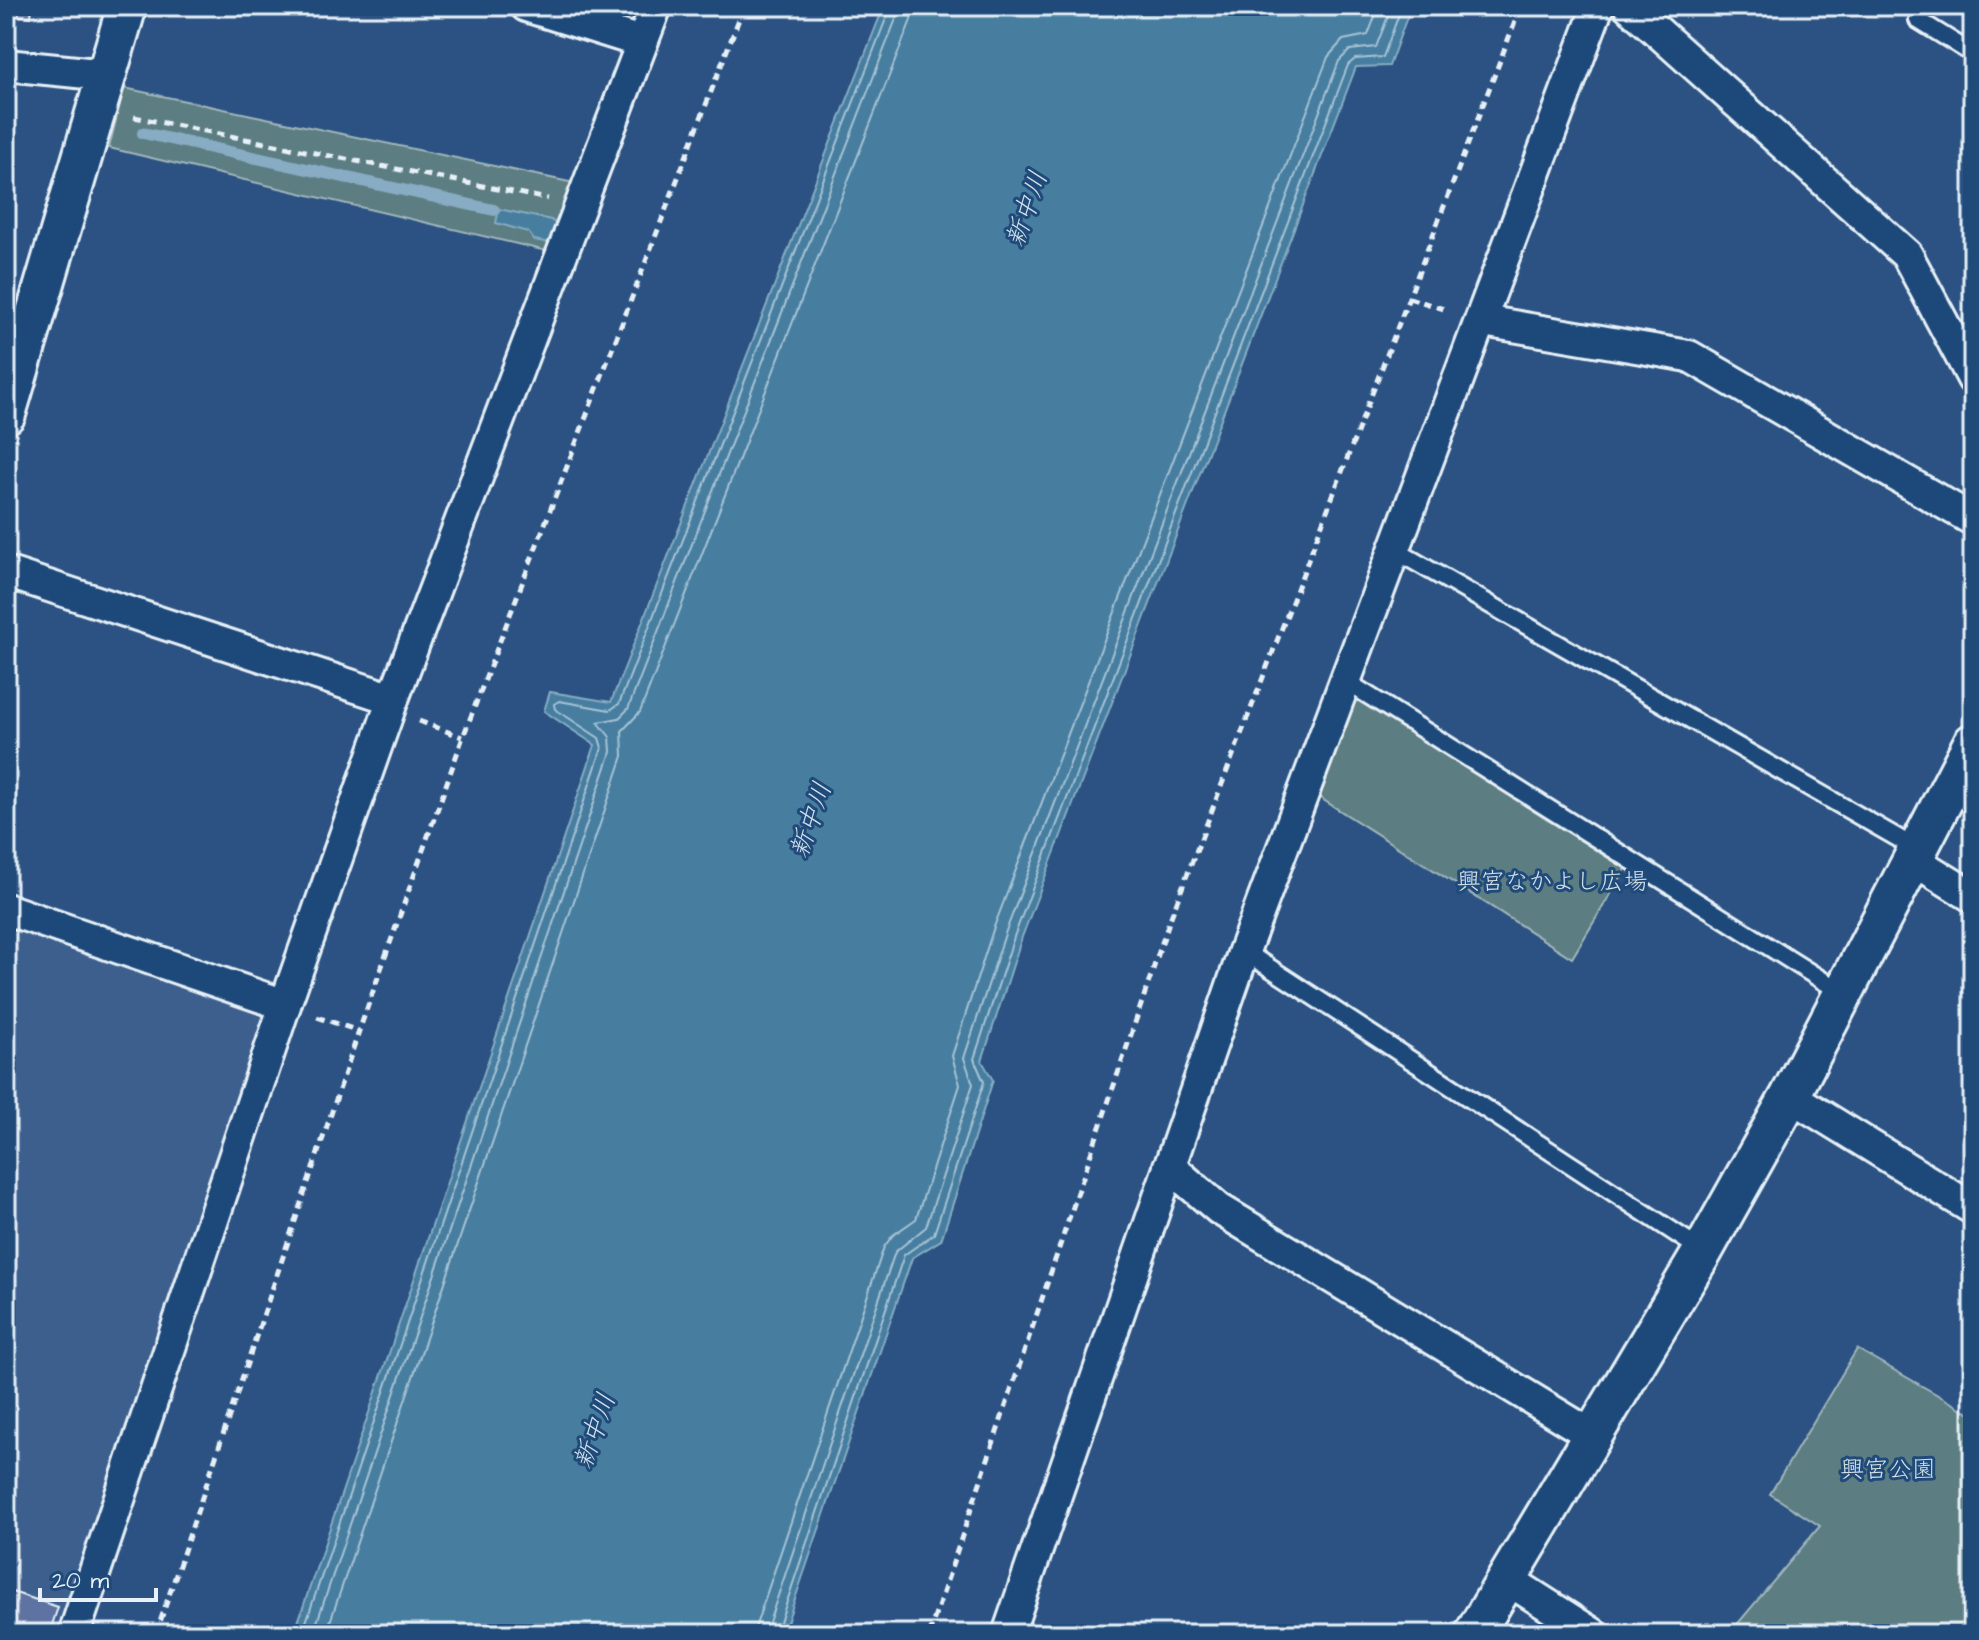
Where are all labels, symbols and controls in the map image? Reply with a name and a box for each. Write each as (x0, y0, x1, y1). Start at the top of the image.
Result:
water label: 新中川 (997, 166, 1057, 252)
water label: 新中川 (781, 777, 841, 863)
park label: 興宮なかよし広場 (1456, 865, 1648, 899)
water label: 新中川 (565, 1388, 625, 1474)
park label: 興宮公園 (1840, 1453, 1936, 1487)
scale bar (40, 1552, 156, 1602)
text: 20 m (52, 1564, 109, 1598)

